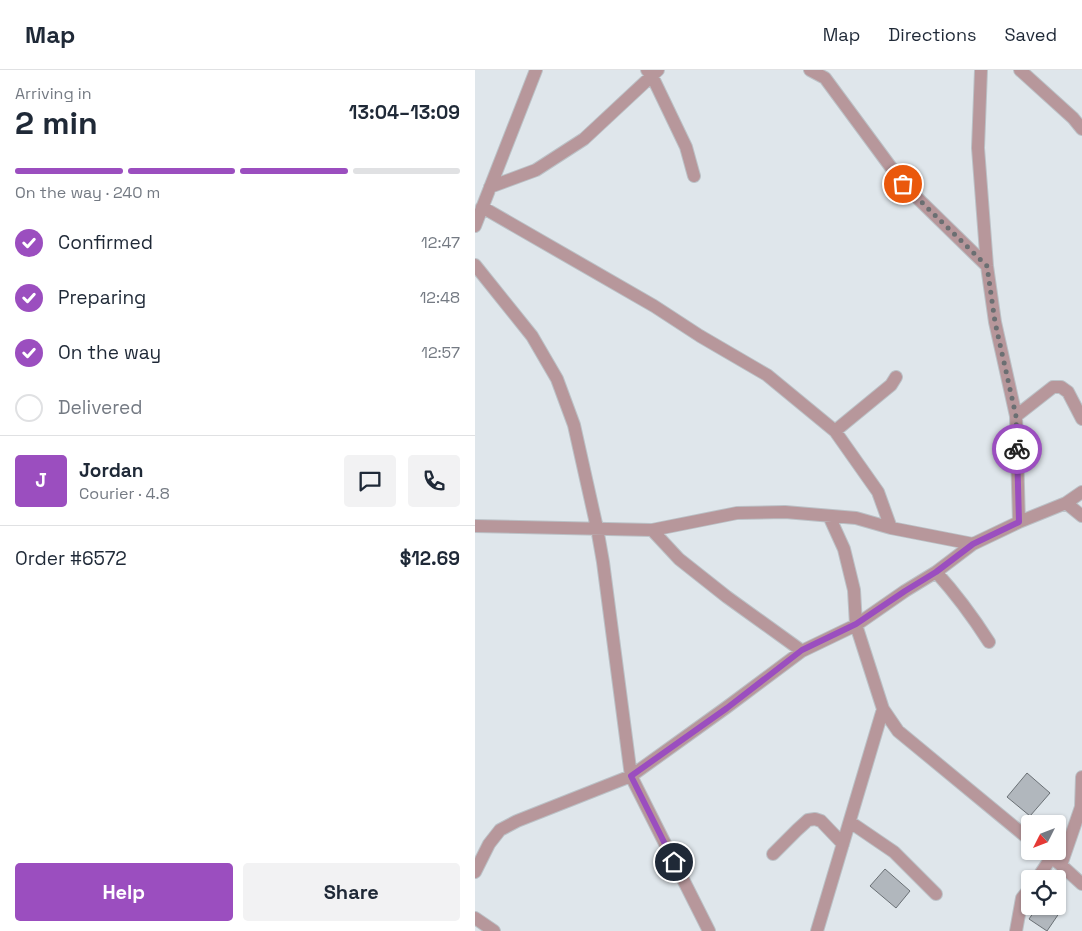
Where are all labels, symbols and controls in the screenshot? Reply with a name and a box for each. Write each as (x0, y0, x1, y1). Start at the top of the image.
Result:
text: Map (25, 19, 75, 50)
text: Map (823, 23, 860, 46)
text: Directions (888, 23, 977, 46)
text: Saved (1005, 23, 1057, 46)
text: Arriving in (15, 83, 92, 104)
text: 13:04–13:09 (349, 100, 460, 125)
text: 2 min (15, 103, 98, 143)
pin (882, 163, 924, 205)
icon: bag (889, 170, 917, 198)
text: On the way · 240 m (15, 182, 160, 203)
icon: check (15, 229, 43, 257)
text: Confirmed (58, 230, 153, 255)
text: 12:47 (421, 232, 460, 253)
icon: check (15, 284, 43, 312)
text: Preparing (58, 285, 146, 310)
text: 12:48 (420, 287, 460, 308)
icon: check (15, 339, 43, 367)
text: On the way (58, 340, 161, 365)
text: 12:57 (421, 342, 460, 363)
text: Delivered (58, 395, 143, 420)
courier (992, 424, 1042, 474)
icon: bike (1003, 435, 1031, 463)
button: chat (344, 455, 396, 507)
button: phone (408, 455, 460, 507)
text: Jordan (79, 458, 144, 483)
text: J (35, 468, 47, 493)
text: Courier · 4.8 (79, 483, 170, 504)
text: Order #6572 (15, 546, 127, 571)
text: $12.69 (400, 546, 460, 571)
north arrow (1021, 815, 1066, 860)
map controls (1021, 815, 1066, 915)
pin (653, 841, 695, 883)
icon: home (660, 848, 688, 876)
button: Help (15, 863, 233, 921)
button: Share (243, 863, 460, 921)
button: locate (1021, 870, 1066, 915)

